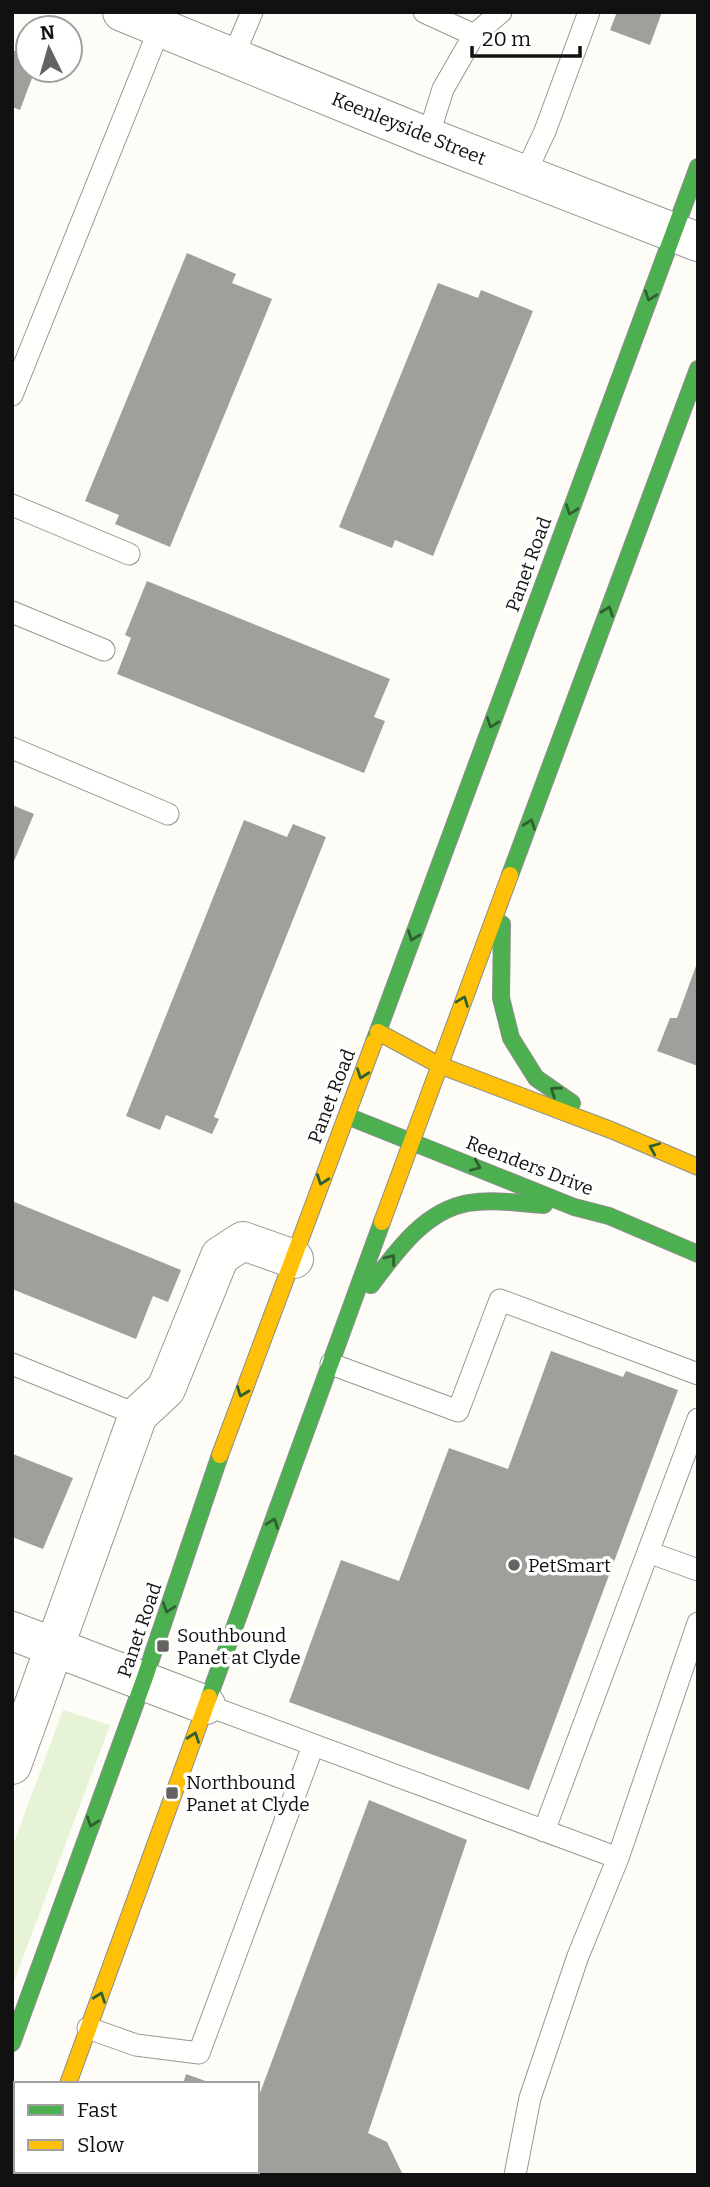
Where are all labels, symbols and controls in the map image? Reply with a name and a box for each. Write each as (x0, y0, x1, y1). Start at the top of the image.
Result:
north arrow (14, 14, 84, 84)
scale bar (472, 14, 580, 58)
text: N (39, 20, 56, 45)
text: 20 m (482, 26, 531, 52)
street label: Keenleyside Street (328, 87, 489, 170)
one-way arrow (644, 290, 658, 302)
one-way arrow (565, 503, 579, 515)
street label: Panet Road (501, 514, 556, 615)
one-way arrow (600, 605, 614, 617)
one-way arrow (486, 716, 500, 728)
one-way arrow (521, 819, 535, 831)
one-way arrow (407, 930, 421, 942)
one-way arrow (455, 996, 469, 1008)
street label: Panet Road (303, 1046, 360, 1147)
one-way arrow (356, 1068, 370, 1080)
one-way arrow (550, 1087, 563, 1099)
street label: Reenders Drive (463, 1131, 597, 1200)
one-way arrow (649, 1143, 661, 1157)
one-way arrow (469, 1158, 481, 1172)
one-way arrow (316, 1173, 330, 1185)
one-way arrow (383, 1254, 396, 1267)
one-way arrow (236, 1386, 250, 1398)
one-way arrow (264, 1518, 278, 1530)
place label: PetSmart (528, 1554, 611, 1577)
marker: PetSmart (506, 1557, 522, 1573)
street label: Panet Road (112, 1580, 166, 1681)
one-way arrow (162, 1601, 176, 1613)
place label: Southbound Panet at Clyde (177, 1624, 301, 1669)
marker: Southbound Panet at Clyde (155, 1638, 171, 1654)
one-way arrow (186, 1731, 200, 1743)
place label: Northbound Panet at Clyde (186, 1771, 310, 1816)
marker: Northbound Panet at Clyde (164, 1785, 180, 1801)
one-way arrow (87, 1816, 101, 1828)
one-way arrow (92, 1991, 106, 2003)
legend (14, 2082, 259, 2173)
text: Fast (77, 2097, 118, 2123)
text: Slow (77, 2132, 124, 2158)

